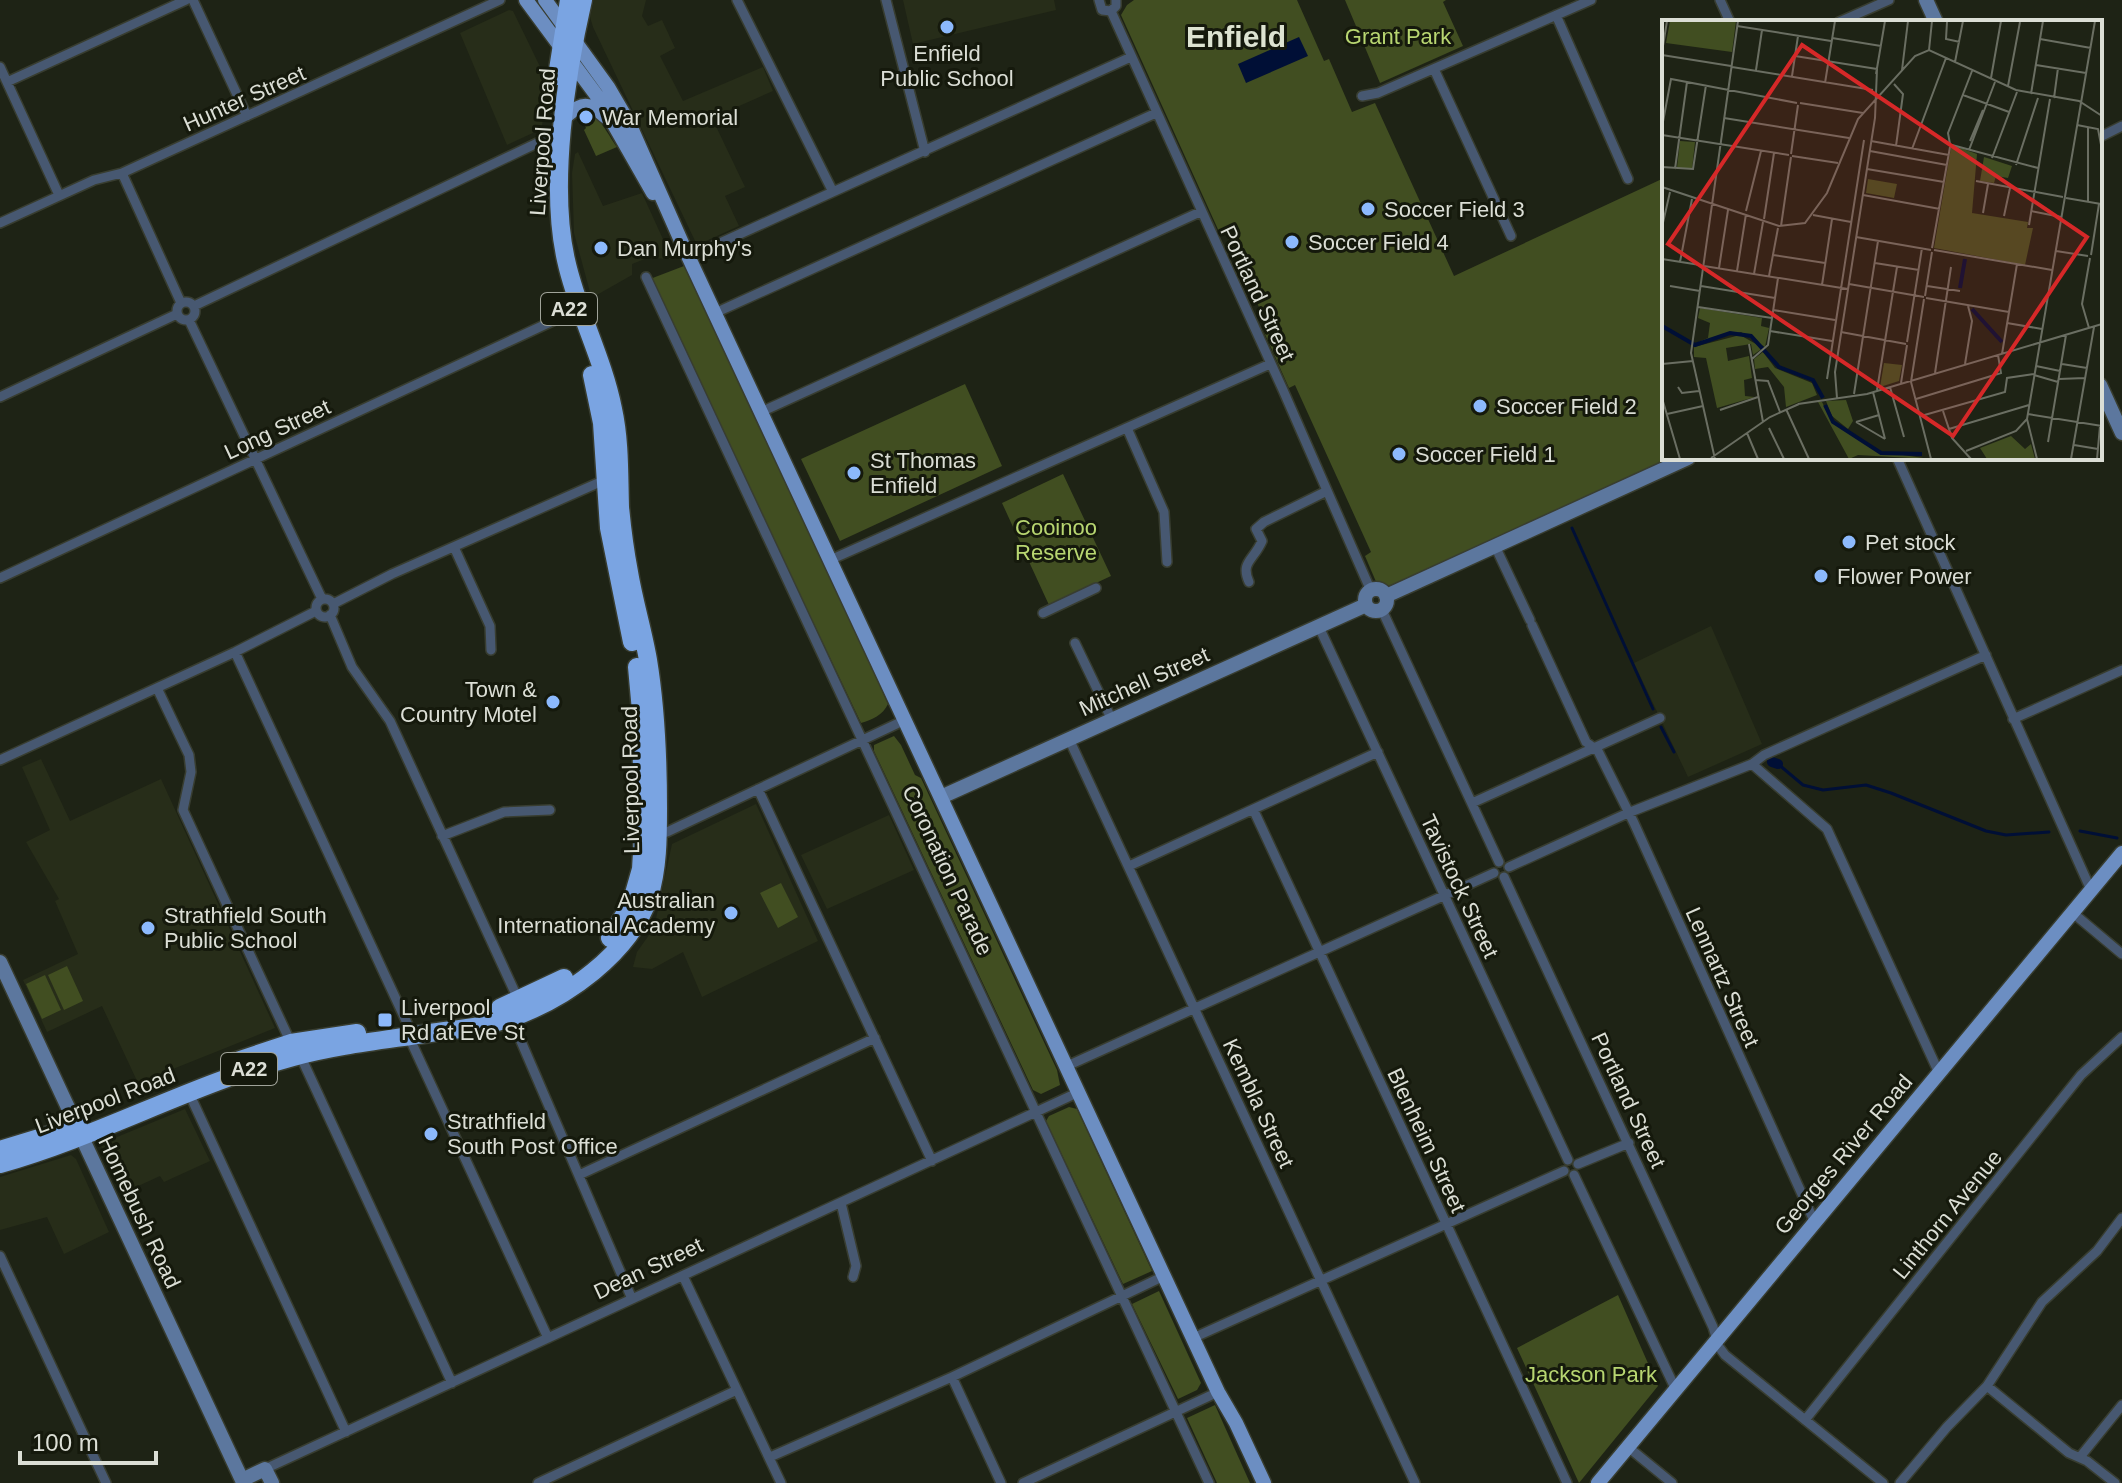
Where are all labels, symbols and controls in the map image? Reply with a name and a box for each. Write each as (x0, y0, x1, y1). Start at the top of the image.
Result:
marker: Enfield Public School (938, 18, 956, 36)
district label: Enfield (1186, 20, 1286, 53)
inset map (1662, 20, 2102, 460)
park label: Grant Park (1345, 24, 1452, 49)
place label: Enfield Public School (880, 41, 1014, 91)
street label: Hunter Street (179, 60, 309, 136)
street label: Liverpool Road (525, 67, 560, 217)
place label: War Memorial (602, 105, 738, 130)
marker: War Memorial (577, 108, 595, 126)
place label: Soccer Field 3 (1384, 197, 1525, 222)
marker: Soccer Field 3 (1359, 200, 1377, 218)
street label: Portland Street (1215, 221, 1300, 365)
place label: Soccer Field 4 (1308, 230, 1449, 255)
marker: Soccer Field 4 (1283, 233, 1301, 251)
place label: Dan Murphy's (617, 236, 752, 261)
marker: Dan Murphy's (592, 239, 610, 257)
road number: A22 (541, 293, 597, 325)
street label: Long Street (220, 394, 334, 465)
place label: Soccer Field 2 (1496, 394, 1637, 419)
marker: Soccer Field 2 (1471, 397, 1489, 415)
place label: Soccer Field 1 (1415, 442, 1556, 467)
marker: Soccer Field 1 (1390, 445, 1408, 463)
place label: St Thomas Enfield (870, 448, 976, 498)
marker: St Thomas Enfield (845, 464, 863, 482)
park label: Cooinoo Reserve (1015, 515, 1097, 565)
place label: Pet stock (1865, 530, 1956, 555)
marker: Pet stock (1840, 533, 1858, 551)
place label: Flower Power (1837, 564, 1971, 589)
marker: Flower Power (1812, 567, 1830, 585)
street label: Mitchell Street (1075, 642, 1213, 721)
place label: Town & Country Motel (400, 677, 537, 727)
marker: Town & Country Motel (544, 693, 562, 711)
street label: Liverpool Road (617, 706, 644, 854)
street label: Coronation Parade (897, 781, 998, 959)
street label: Tavistock Street (1415, 811, 1504, 962)
place label: Australian International Academy (497, 888, 715, 938)
place label: Strathfield South Public School (164, 903, 327, 953)
street label: Lennartz Street (1681, 903, 1765, 1051)
marker: Australian International Academy (722, 904, 740, 922)
marker: Strathfield South Public School (139, 919, 157, 937)
place label: Liverpool Rd at Eve St (401, 995, 525, 1045)
marker: Liverpool Rd at Eve St (376, 1011, 394, 1029)
street label: Portland Street (1586, 1028, 1671, 1172)
street label: Kembla Street (1218, 1035, 1299, 1172)
road number: A22 (221, 1053, 277, 1085)
street label: Liverpool Road (32, 1062, 179, 1139)
street label: Blenheim Street (1382, 1064, 1471, 1216)
street label: Georges River Road (1769, 1069, 1917, 1239)
place label: Strathfield South Post Office (447, 1109, 618, 1159)
marker: Strathfield South Post Office (422, 1125, 440, 1143)
street label: Homebush Road (93, 1132, 186, 1292)
street label: Linthorn Avenue (1888, 1145, 2007, 1284)
street label: Dean Street (590, 1232, 707, 1305)
park label: Jackson Park (1525, 1362, 1658, 1387)
scale bar (20, 1415, 156, 1465)
text: 100 m (32, 1429, 99, 1456)

